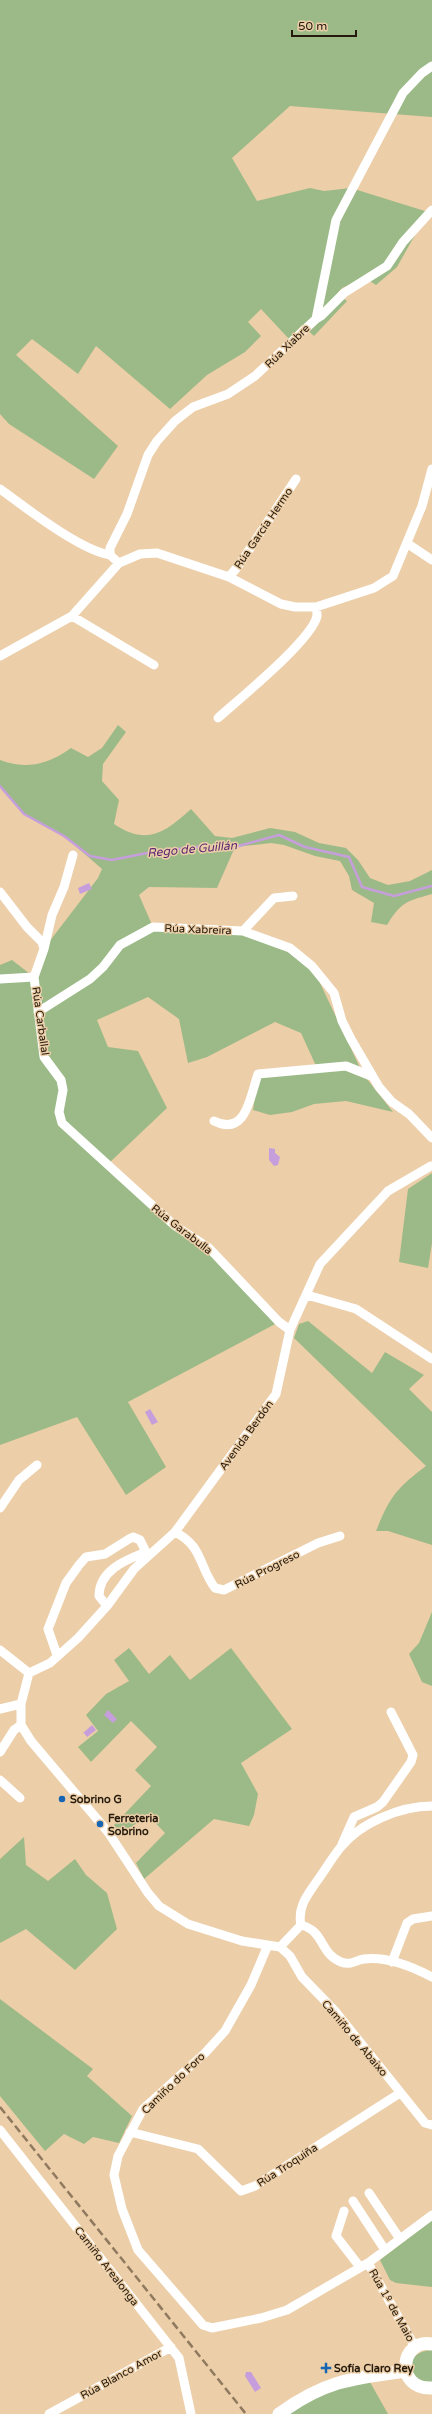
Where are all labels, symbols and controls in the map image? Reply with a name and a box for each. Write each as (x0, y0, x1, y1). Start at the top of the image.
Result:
scale bar (292, 12, 356, 38)
text: 50 m (298, 19, 327, 33)
street label: Rúa Xiabre (262, 322, 312, 371)
street label: Rúa García Hermo (231, 485, 296, 571)
water label: Rego de Guillán (146, 838, 238, 860)
street label: Rúa Xabreira (164, 922, 232, 937)
street label: Rúa Carballal (29, 986, 52, 1056)
street label: Rúa Garabulla (149, 1202, 215, 1257)
street label: Avenida Berdón (217, 1398, 276, 1473)
street label: Rúa Progreso (233, 1547, 302, 1591)
place label: Sobrino G (70, 1793, 122, 1806)
marker: Sobrino G (57, 1794, 67, 1804)
place label: Ferreteria Sobrino (108, 1812, 158, 1838)
marker: Ferreteria Sobrino (95, 1819, 105, 1829)
street label: Camiño de Abaixo (319, 1998, 390, 2079)
street label: Camiño do Foro (139, 2050, 208, 2117)
street label: Rúa Troquiña (255, 2141, 320, 2190)
street label: Camiño Arealonga (72, 2224, 142, 2308)
street label: Rúa 1º de Maio (366, 2267, 417, 2344)
street label: Rúa Blanco Amor (78, 2346, 165, 2402)
place label: Sofía Claro Rey (334, 2362, 414, 2376)
marker: Sofía Claro Rey (321, 2363, 331, 2373)

